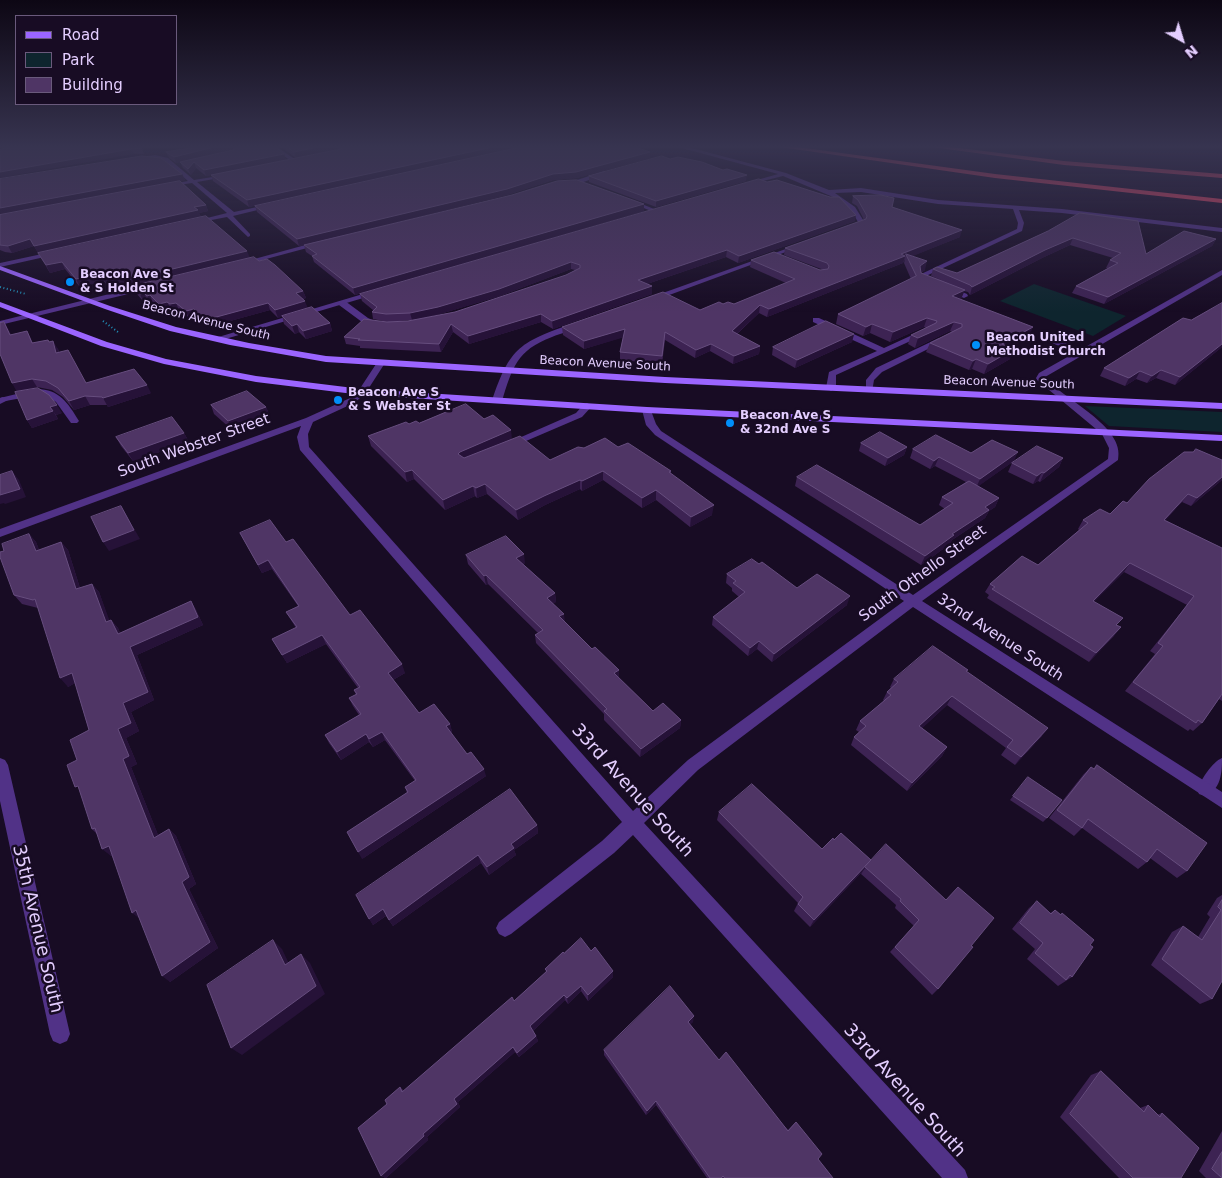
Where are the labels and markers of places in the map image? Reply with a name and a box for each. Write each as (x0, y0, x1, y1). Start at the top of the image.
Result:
place label: Beacon Ave S & S Holden St (80, 268, 174, 296)
marker: Beacon Ave S & S Holden St (64, 276, 76, 288)
place label: Beacon United Methodist Church (986, 331, 1106, 359)
marker: Beacon United Methodist Church (970, 339, 982, 351)
place label: Beacon Ave S & S Webster St (348, 386, 450, 414)
marker: Beacon Ave S & S Webster St (332, 394, 344, 406)
place label: Beacon Ave S & 32nd Ave S (740, 409, 831, 437)
marker: Beacon Ave S & 32nd Ave S (724, 417, 736, 429)

